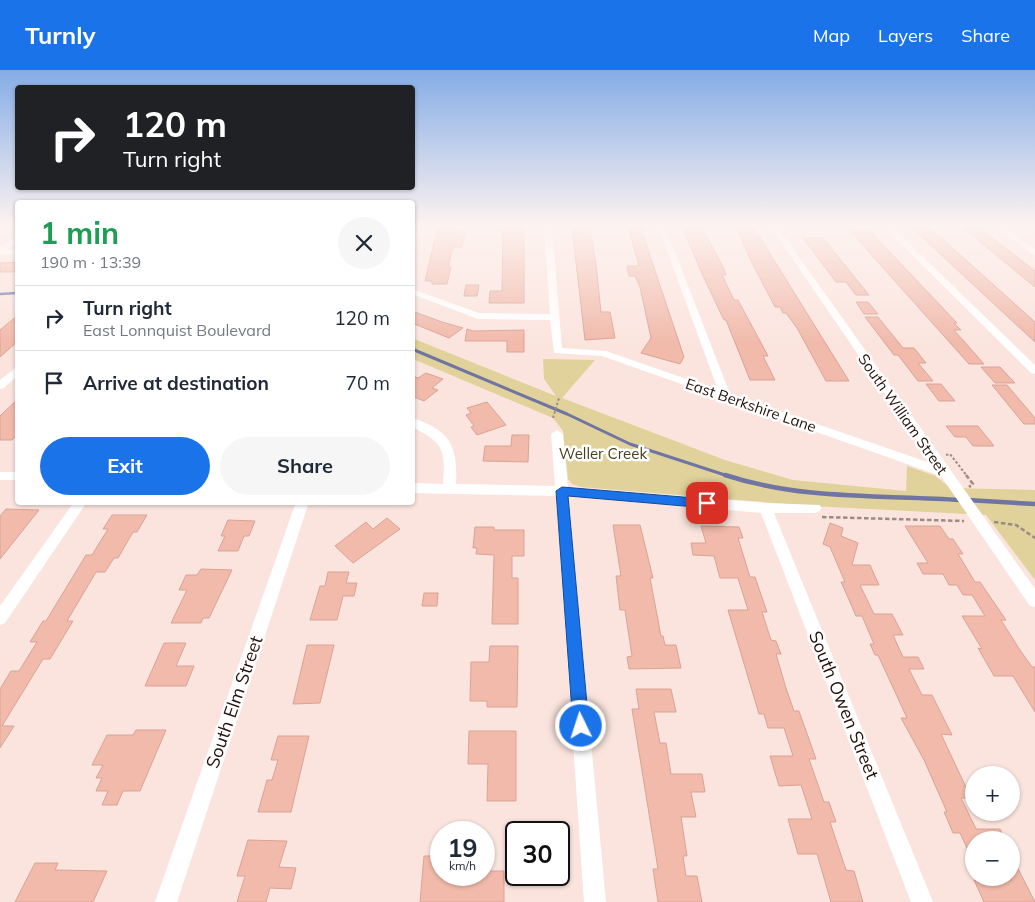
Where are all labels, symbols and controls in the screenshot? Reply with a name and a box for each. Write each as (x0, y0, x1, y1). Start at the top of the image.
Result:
text: Turnly (25, 20, 96, 50)
text: Map (813, 24, 850, 47)
text: Layers (878, 24, 933, 47)
text: Share (961, 24, 1010, 47)
text: 120 m (123, 102, 227, 146)
icon: right (40, 105, 105, 170)
text: Turn right (123, 145, 221, 173)
text: 1 min (40, 214, 119, 252)
button: close (338, 217, 390, 269)
text: 190 m · 13:39 (40, 252, 141, 272)
text: Turn right (83, 296, 172, 320)
icon: right (40, 304, 68, 332)
text: 120 m (334, 306, 390, 330)
text: East Lonnquist Boulevard (83, 320, 271, 340)
street label: South William Street (854, 350, 952, 478)
icon: arrive (40, 369, 68, 397)
text: Arrive at destination (83, 371, 269, 395)
text: 70 m (346, 371, 390, 395)
street label: East Berkshire Lane (683, 374, 819, 436)
button: Exit (40, 437, 210, 495)
button: Share (220, 437, 390, 495)
park label: Weller Creek (559, 444, 647, 463)
pin (686, 482, 728, 524)
icon: arrive (693, 489, 721, 517)
street label: South Owen Street (804, 628, 884, 782)
street label: South Elm Street (201, 633, 267, 771)
position arrow (554, 699, 606, 751)
map controls (965, 766, 1020, 886)
button: + (965, 766, 1020, 821)
speed limit sign: 30 (505, 821, 570, 886)
button: − (965, 831, 1020, 886)
text: 19 (447, 832, 478, 863)
text: km/h (449, 858, 476, 873)

